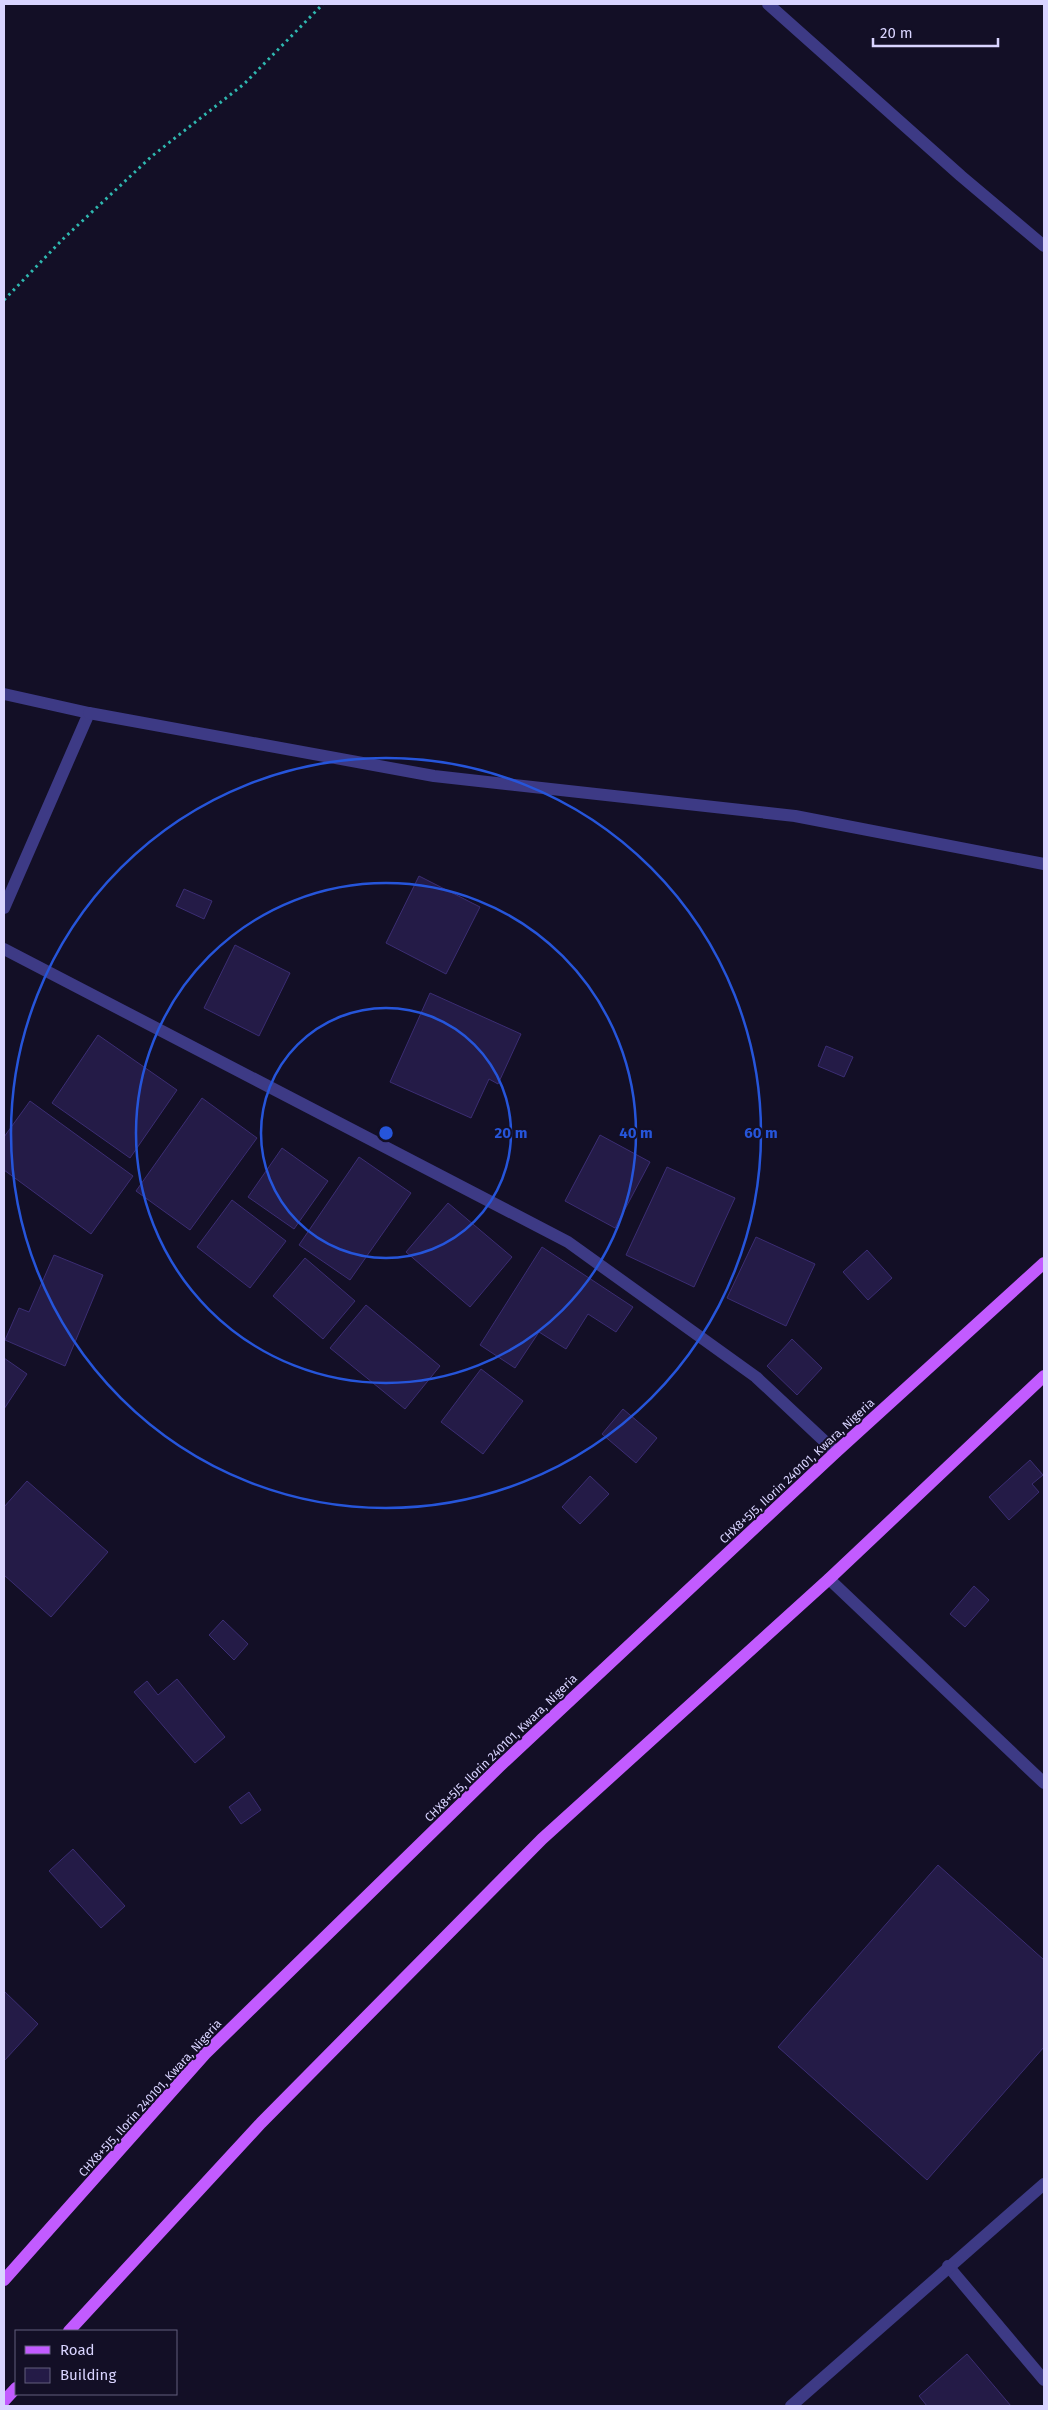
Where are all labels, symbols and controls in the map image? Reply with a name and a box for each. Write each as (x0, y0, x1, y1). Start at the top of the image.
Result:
scale bar (873, 15, 998, 47)
text: 20 m (880, 24, 913, 42)
centre of rings (377, 1124, 395, 1142)
text: 20 m (495, 1124, 527, 1142)
text: 40 m (619, 1124, 653, 1142)
text: 60 m (744, 1124, 778, 1142)
street label: CHX8+5J5, Ilorin 240101, Kwara, Nigeria (717, 1395, 877, 1547)
street label: CHX8+5J5, Ilorin 240101, Kwara, Nigeria (422, 1671, 580, 1825)
street label: CHX8+5J5, Ilorin 240101, Kwara, Nigeria (76, 2017, 224, 2179)
legend (15, 2330, 178, 2395)
text: Road (60, 2341, 95, 2359)
text: Building (60, 2366, 116, 2384)

